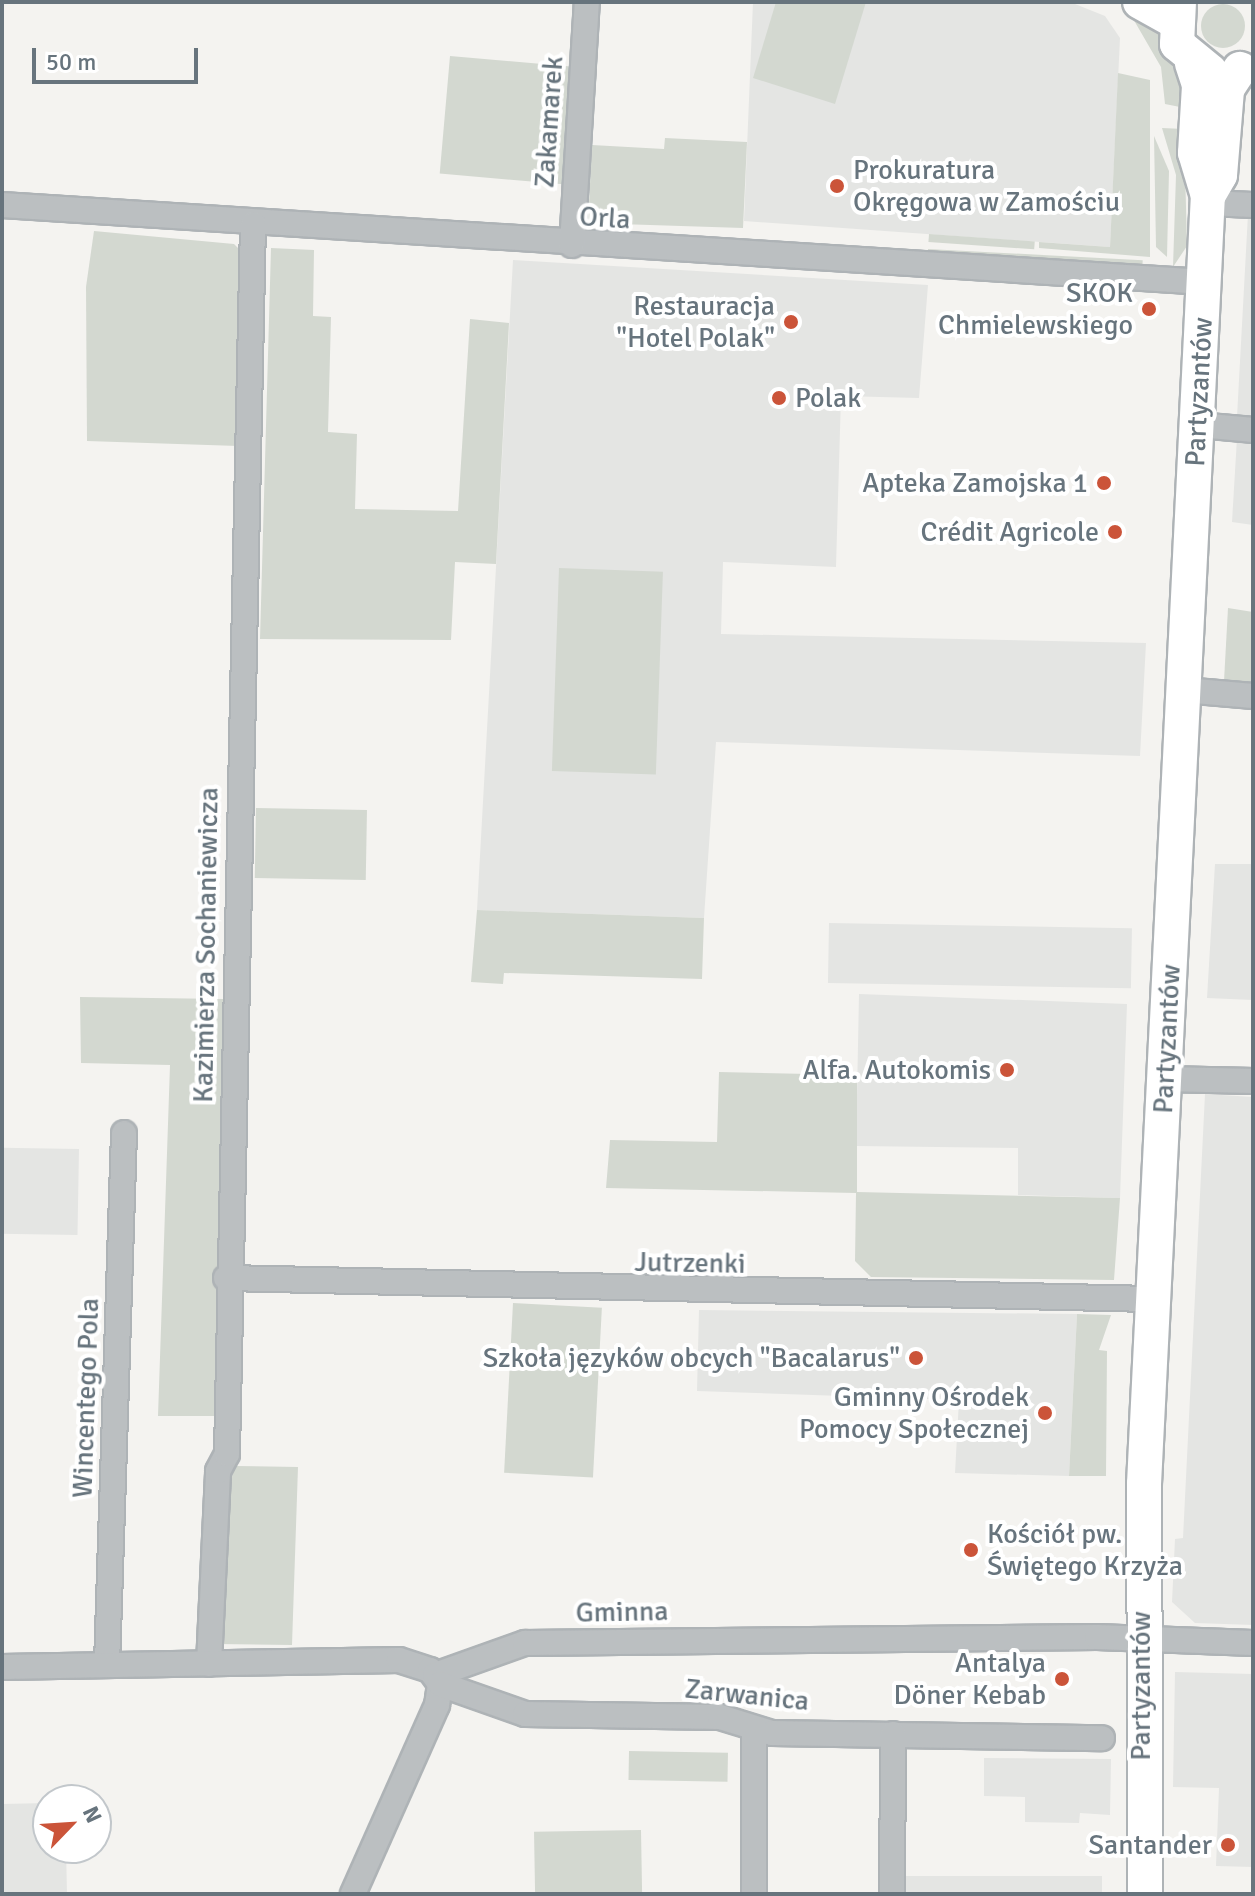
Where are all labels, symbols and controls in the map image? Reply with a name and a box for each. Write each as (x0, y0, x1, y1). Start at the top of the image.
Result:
scale bar (36, 32, 202, 82)
text: 50 m (46, 47, 96, 77)
street label: Zakamarek (528, 55, 570, 189)
place label: Prokuratura Okręgowa w Zamościu (853, 153, 1120, 219)
marker: Prokuratura Okręgowa w Zamościu (828, 177, 846, 195)
street label: Orla (578, 199, 632, 237)
place label: SKOK Chmielewskiego (938, 276, 1133, 342)
place label: Restauracja "Hotel Polak" (616, 289, 775, 355)
marker: SKOK Chmielewskiego (1140, 300, 1158, 318)
marker: Restauracja "Hotel Polak" (782, 313, 800, 331)
street label: Partyzantów (1178, 317, 1220, 467)
place label: Polak (795, 381, 861, 415)
marker: Polak (770, 389, 788, 407)
place label: Apteka Zamojska 1 (862, 466, 1088, 500)
marker: Apteka Zamojska 1 (1095, 474, 1113, 492)
place label: Crédit Agricole (920, 515, 1099, 549)
marker: Crédit Agricole (1106, 523, 1124, 541)
street label: Kazimierza Sochaniewicza (186, 787, 226, 1103)
street label: Partyzantów (1146, 964, 1188, 1114)
place label: Alfa. Autokomis (803, 1053, 991, 1087)
marker: Alfa. Autokomis (998, 1061, 1016, 1079)
street label: Jutrzenki (634, 1245, 746, 1281)
street label: Wincentego Pola (66, 1297, 106, 1499)
place label: Szkoła języków obcych "Bacalarus" (483, 1341, 900, 1375)
marker: Szkoła języków obcych "Bacalarus" (907, 1349, 925, 1367)
place label: Gminny Ośrodek Pomocy Społecznej (799, 1380, 1029, 1446)
marker: Gminny Ośrodek Pomocy Społecznej (1036, 1404, 1054, 1422)
place label: Kościół pw. Świętego Krzyża (987, 1517, 1183, 1583)
marker: Kościół pw. Świętego Krzyża (962, 1541, 980, 1559)
street label: Gminna (575, 1594, 669, 1630)
street label: Partyzantów (1124, 1611, 1158, 1761)
place label: Antalya Döner Kebab (894, 1646, 1046, 1712)
marker: Antalya Döner Kebab (1053, 1670, 1071, 1688)
street label: Zarwanica (683, 1672, 811, 1718)
north arrow (32, 1784, 112, 1864)
text: N (77, 1802, 108, 1827)
place label: Santander (1089, 1828, 1212, 1862)
marker: Santander (1219, 1836, 1237, 1854)

